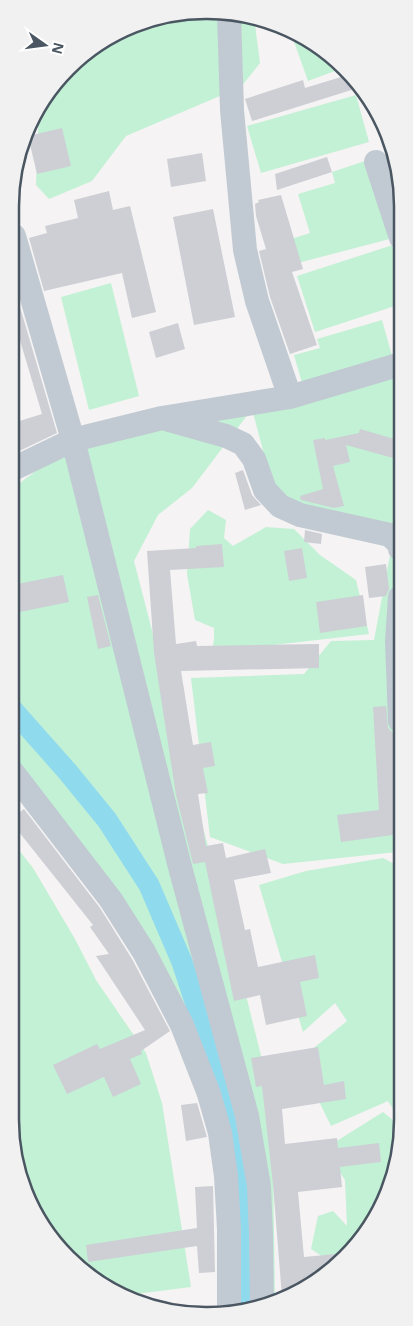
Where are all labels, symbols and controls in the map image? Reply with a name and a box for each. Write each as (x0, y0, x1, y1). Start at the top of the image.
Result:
north arrow (20, 20, 70, 70)
text: N (48, 40, 69, 56)

